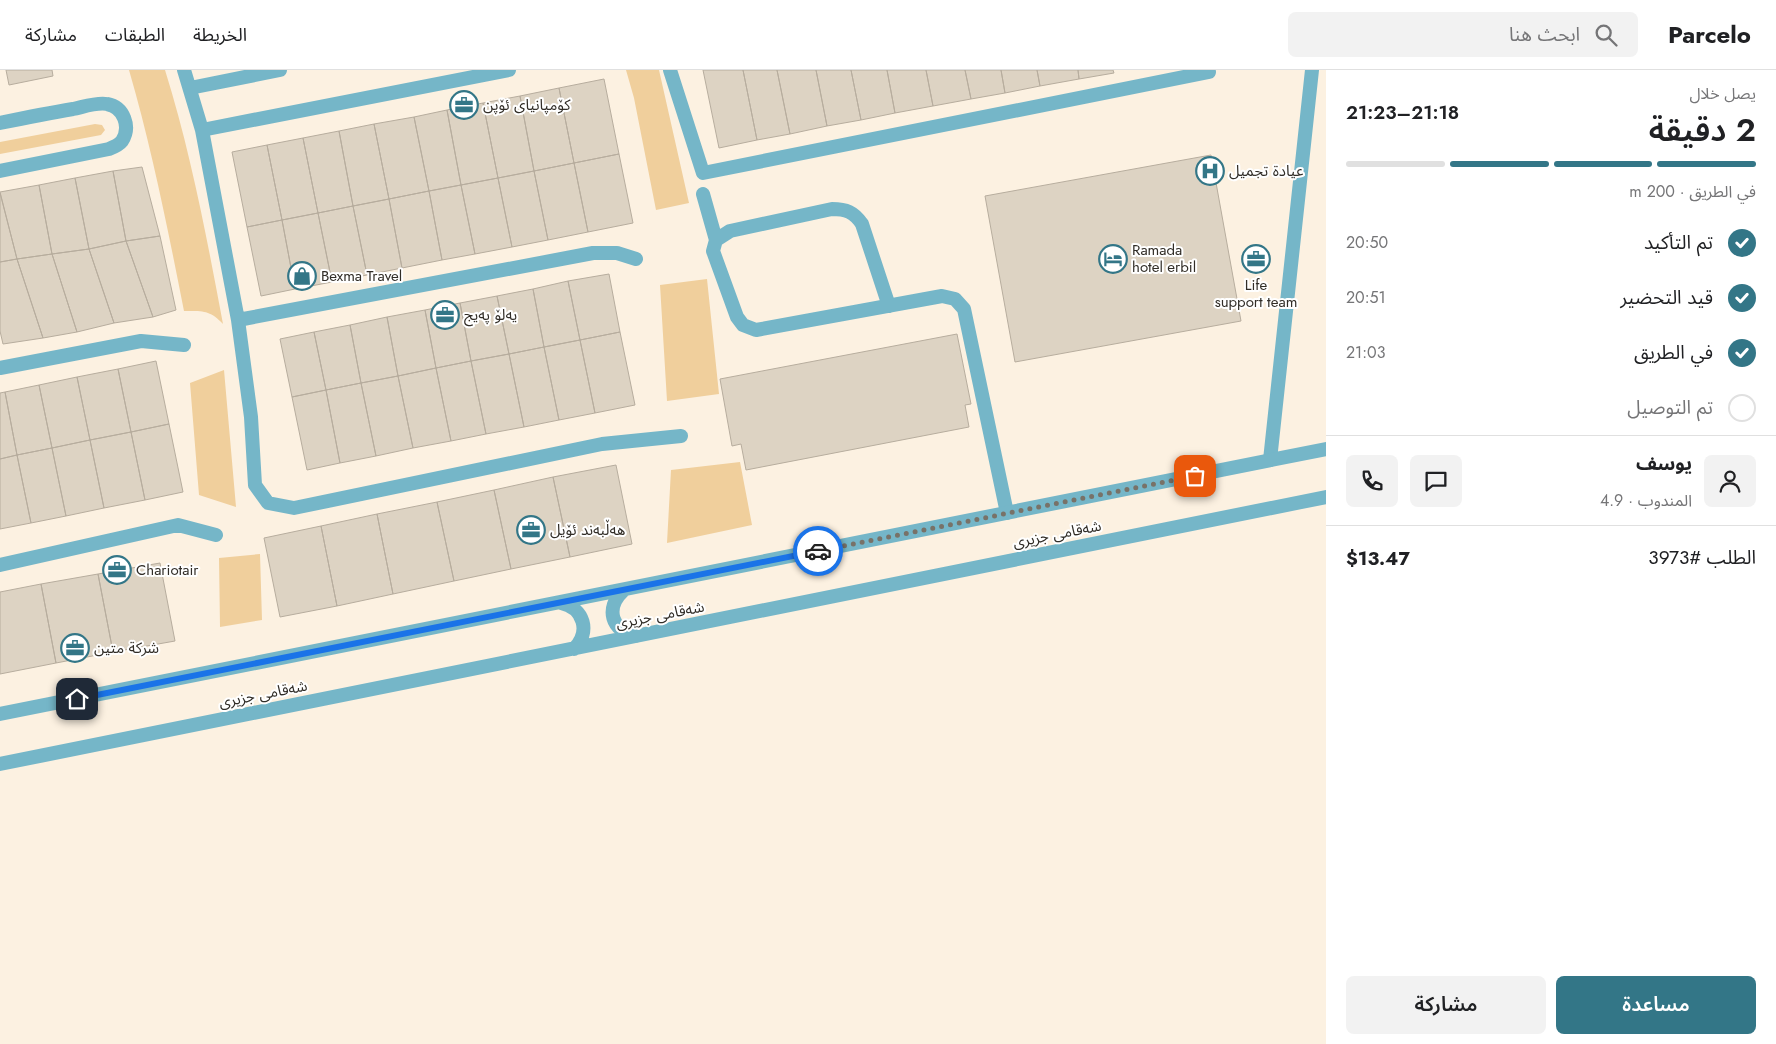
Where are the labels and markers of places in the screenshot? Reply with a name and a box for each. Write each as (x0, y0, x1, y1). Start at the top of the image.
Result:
office icon: کۆمپانیای ئۆپن (449, 90, 479, 120)
place label: کۆمپانیای ئۆپن (483, 94, 571, 116)
hospital icon: عيادة تجميل (1195, 156, 1225, 186)
place label: عيادة تجميل (1229, 160, 1304, 182)
place label: Ramada hotel erbil (1132, 239, 1196, 278)
hotel icon: Ramada hotel erbil (1098, 244, 1128, 274)
office icon: Life support team (1241, 244, 1271, 274)
shop icon: Bexma Travel (287, 261, 317, 291)
place label: Bexma Travel (321, 265, 402, 287)
place label: Life support team (1215, 274, 1297, 313)
office icon: یەلۆ پەیج (430, 300, 460, 330)
place label: یەلۆ پەیج (464, 304, 517, 327)
pin (1174, 455, 1216, 497)
office icon: هەڵبەند ئۆیل (516, 515, 546, 545)
place label: هەڵبەند ئۆیل (550, 519, 625, 541)
office icon: Chariotair (102, 555, 132, 585)
place label: Chariotair (136, 559, 199, 581)
office icon: شرکة متین (60, 633, 90, 663)
place label: شرکة متین (94, 637, 159, 659)
pin (56, 678, 98, 720)

